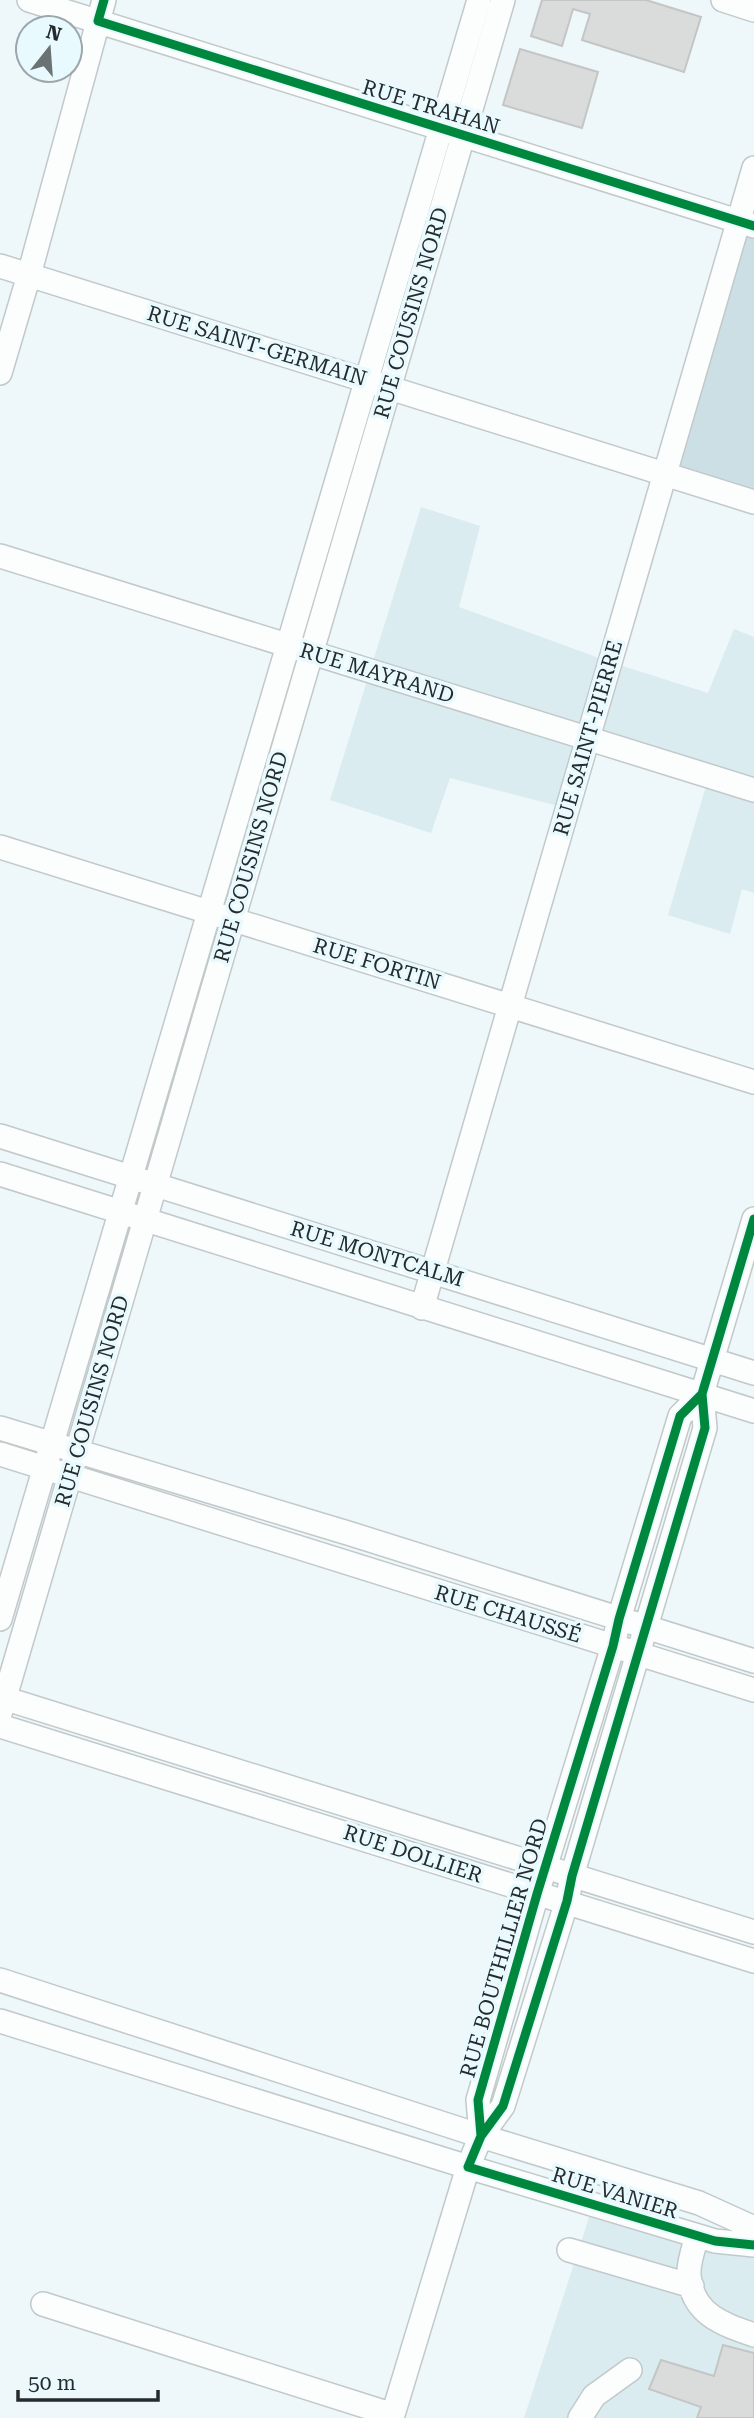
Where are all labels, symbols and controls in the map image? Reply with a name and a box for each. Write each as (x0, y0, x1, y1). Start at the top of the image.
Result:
north arrow (14, 14, 84, 84)
text: N (43, 20, 65, 46)
street label: RUE TRAHAN (359, 75, 503, 139)
street label: RUE COUSINS NORD (369, 205, 453, 421)
street label: RUE SAINT-GERMAIN (144, 301, 370, 391)
street label: RUE MAYRAND (297, 638, 457, 708)
street label: RUE SAINT-PIERRE (549, 638, 627, 838)
street label: RUE COUSINS NORD (209, 749, 293, 965)
street label: RUE FORTIN (310, 933, 444, 995)
street label: RUE MONTCALM (288, 1216, 466, 1292)
street label: RUE COUSINS NORD (50, 1293, 134, 1509)
street label: RUE CHAUSSÉ (432, 1579, 585, 1648)
street label: RUE BOUTHILLIER NORD (455, 1816, 553, 2080)
street label: RUE DOLLIER (340, 1820, 486, 1888)
street label: RUE VANIER (549, 2162, 681, 2224)
scale bar (18, 2358, 158, 2402)
text: 50 m (28, 2371, 76, 2395)

